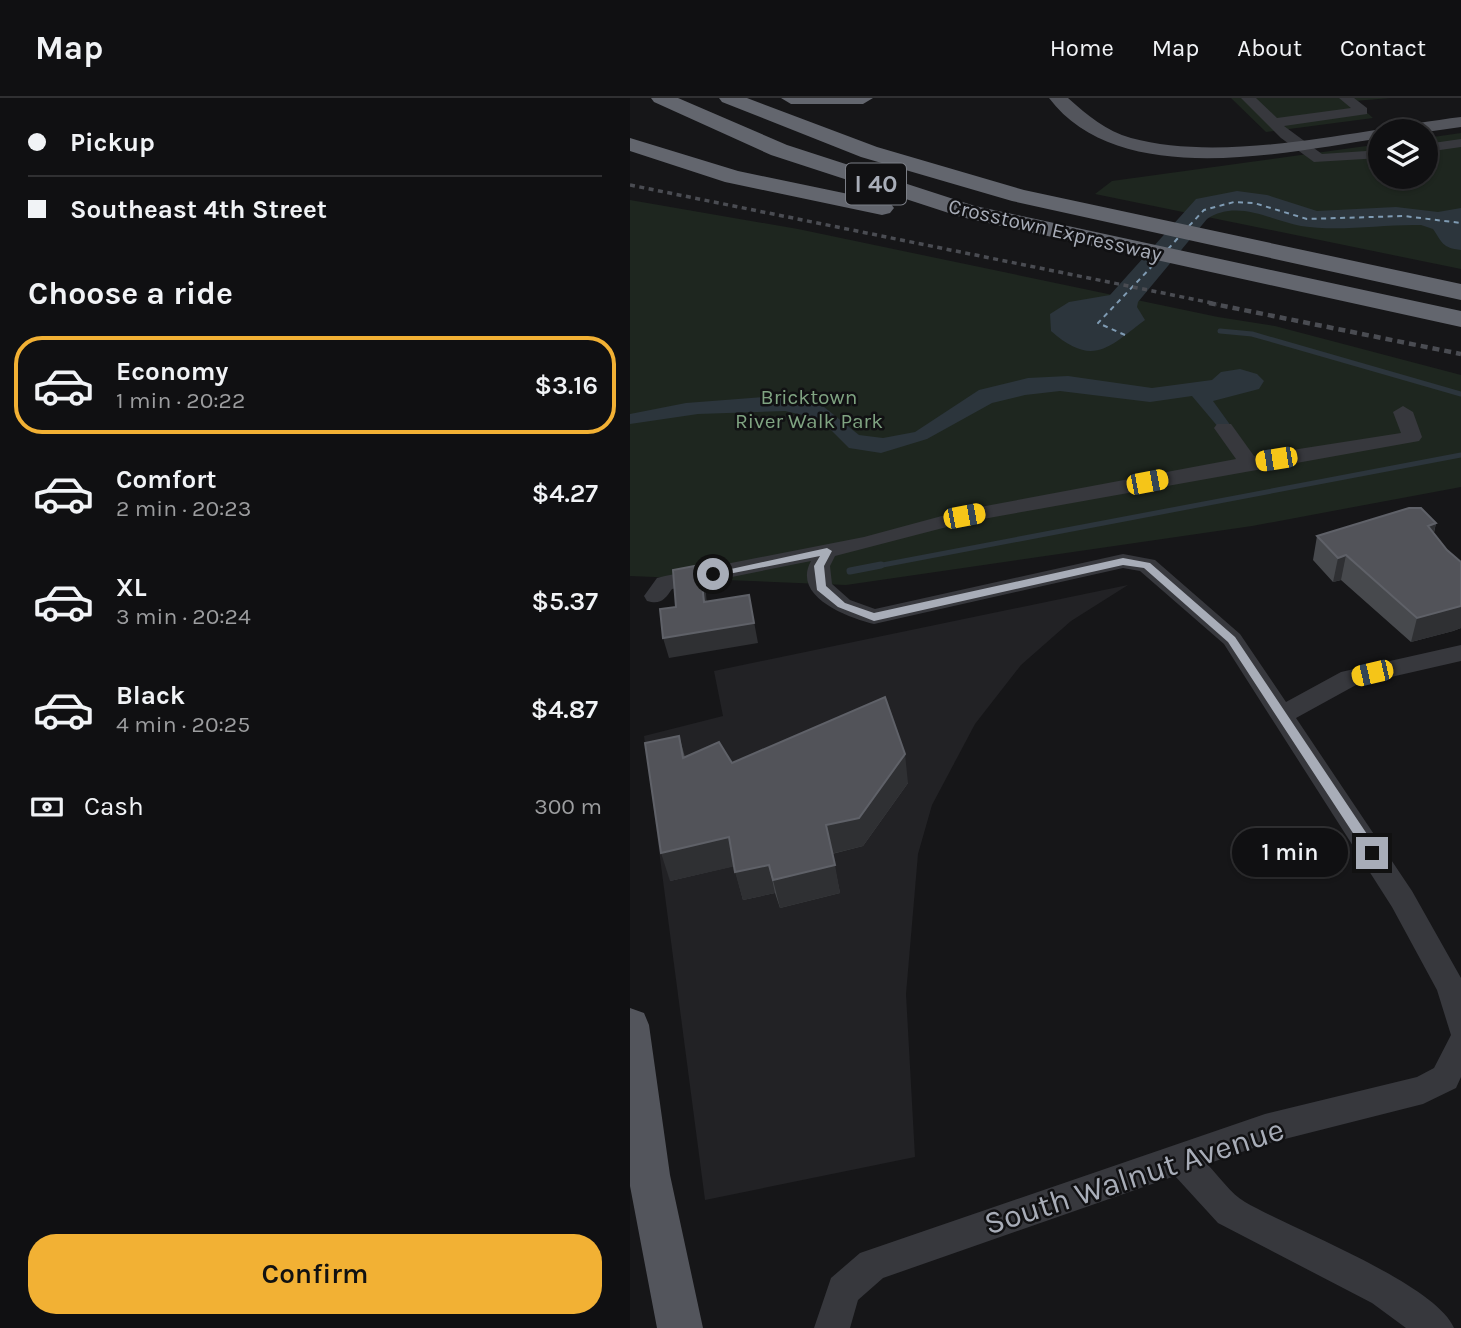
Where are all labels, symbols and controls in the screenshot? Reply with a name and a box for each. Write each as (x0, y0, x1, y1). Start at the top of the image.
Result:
text: Map (35, 29, 103, 67)
text: Home (1050, 34, 1114, 62)
text: Map (1152, 34, 1199, 62)
text: About (1237, 34, 1302, 62)
text: Contact (1340, 34, 1426, 62)
map controls (1368, 119, 1438, 189)
button: layers (1368, 119, 1438, 189)
text: Pickup (70, 127, 155, 158)
road number: I 40 (846, 164, 906, 204)
text: Southeast 4th Street (70, 194, 327, 225)
street label: Crosstown Expressway (946, 194, 1164, 266)
text: Choose a ride (28, 275, 233, 312)
icon: car (32, 354, 95, 417)
text: Economy (116, 356, 228, 387)
text: $3.16 (535, 370, 598, 401)
park label: Bricktown River Walk Park (735, 385, 883, 433)
text: 1 min · 20:22 (116, 387, 245, 414)
car (1254, 445, 1299, 473)
icon: car (32, 462, 95, 525)
text: Comfort (116, 464, 217, 495)
car (1125, 468, 1170, 496)
text: $4.27 (532, 478, 598, 509)
text: 2 min · 20:23 (116, 495, 251, 522)
car (942, 502, 987, 530)
route start (697, 558, 729, 590)
icon: car (32, 570, 95, 633)
text: XL (116, 572, 147, 603)
text: $5.37 (531, 586, 598, 617)
text: 3 min · 20:24 (116, 603, 251, 630)
car (1350, 658, 1395, 688)
icon: car (32, 678, 95, 741)
text: Black (116, 680, 185, 711)
text: $4.87 (531, 694, 598, 725)
text: 4 min · 20:25 (116, 711, 250, 738)
icon: cash (28, 788, 66, 826)
text: Cash (84, 791, 144, 822)
text: 300 m (534, 793, 602, 820)
callout: 1 min (1232, 828, 1348, 878)
route end (1356, 837, 1388, 869)
text: 1 min (1261, 839, 1319, 866)
street label: South Walnut Avenue (980, 1111, 1289, 1242)
button: Confirm (28, 1234, 602, 1314)

